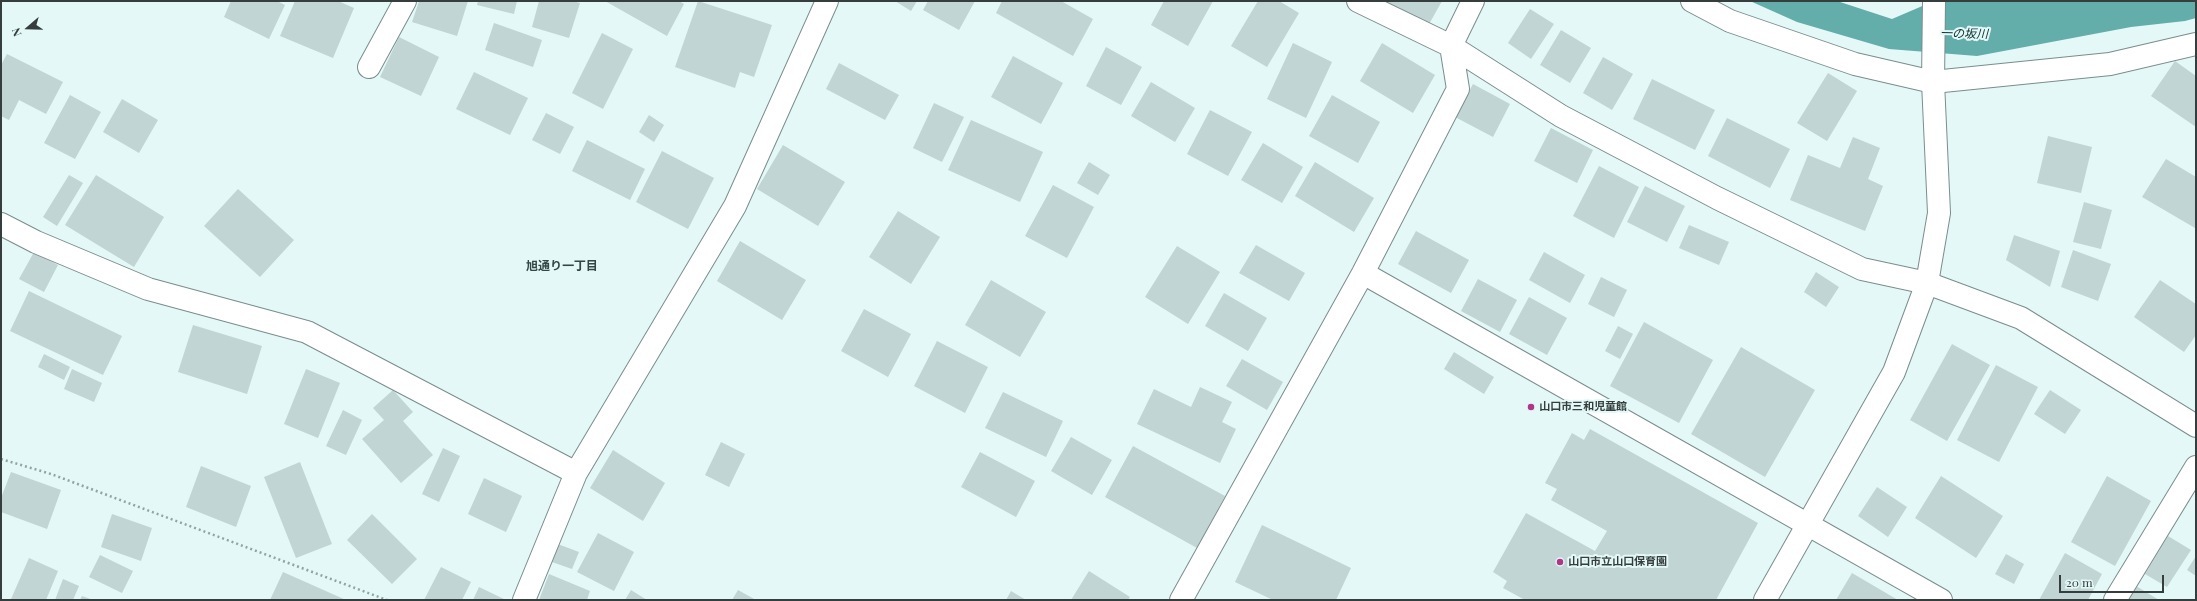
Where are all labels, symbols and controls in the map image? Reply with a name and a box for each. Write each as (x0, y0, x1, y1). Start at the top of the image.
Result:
north arrow (8, 8, 48, 48)
text: N (8, 26, 25, 39)
water label: 一の坂川 (1940, 26, 1988, 42)
district label: 旭通り一丁目 (526, 259, 598, 273)
place label: 山口市三和児童館 (1539, 400, 1627, 414)
marker: 山口市三和児童館 (1526, 402, 1536, 412)
place label: 山口市立山口保育園 (1568, 555, 1667, 569)
marker: 山口市立山口保育園 (1555, 557, 1565, 567)
scale bar (2061, 567, 2166, 593)
text: 20 m (2066, 574, 2093, 590)

